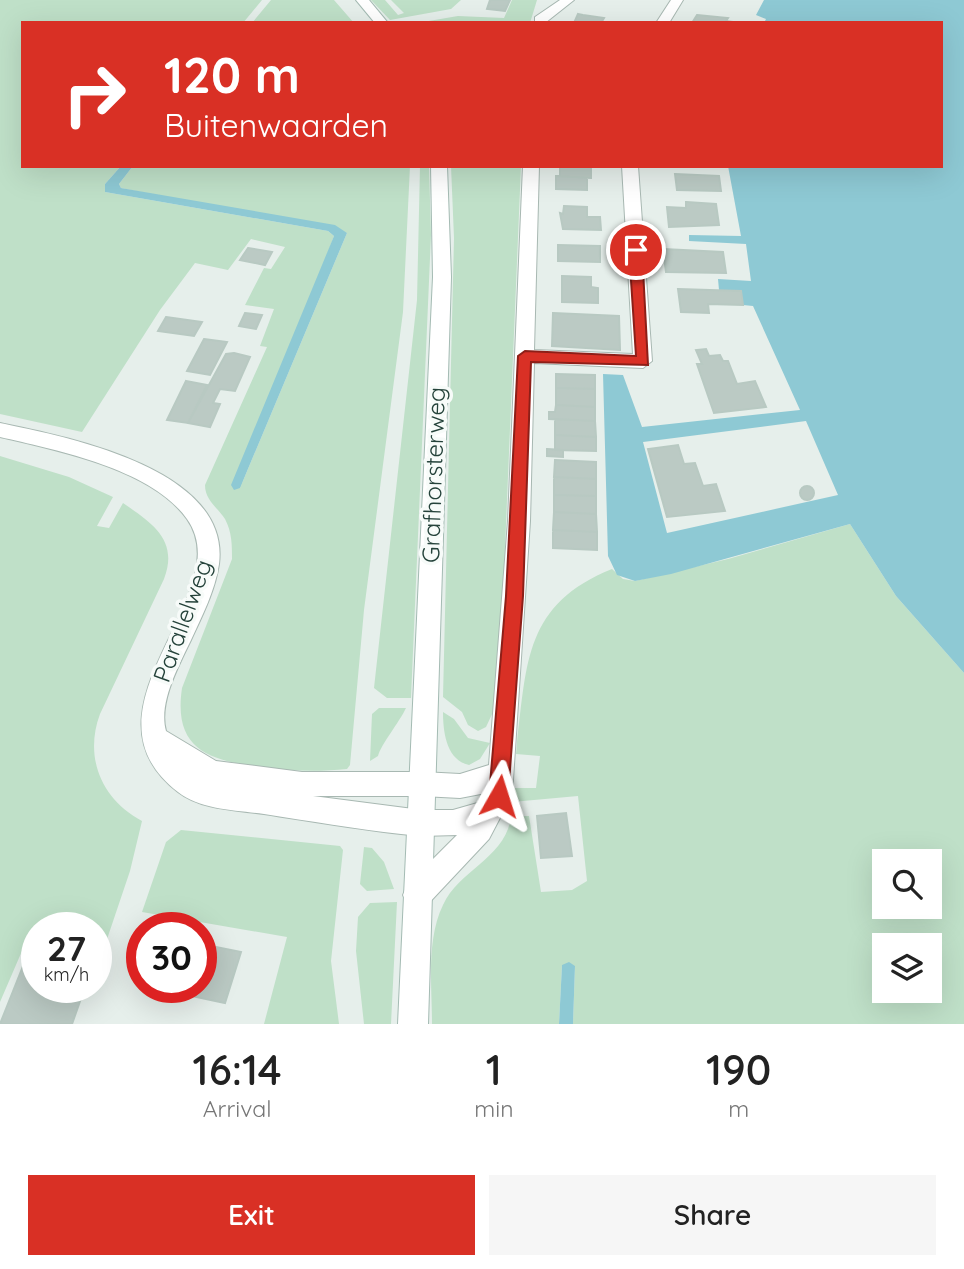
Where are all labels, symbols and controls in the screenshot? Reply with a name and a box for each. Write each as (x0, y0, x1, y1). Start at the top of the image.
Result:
text: 120 m (164, 44, 300, 105)
icon: right (49, 49, 140, 140)
text: Buitenwaarden (164, 105, 388, 145)
pin (606, 220, 666, 280)
icon: arrive (617, 231, 655, 269)
street label: Grafhorsterweg (415, 387, 451, 563)
street label: Parallelweg (146, 555, 218, 686)
position arrow (462, 759, 536, 833)
map controls (872, 849, 942, 1003)
button: search (872, 849, 942, 919)
speed limit sign: 30 (126, 912, 217, 1003)
text: 27 (47, 926, 86, 970)
button: layers (872, 933, 942, 1003)
text: km/h (44, 963, 89, 986)
text: 16:14 (193, 1043, 282, 1096)
text: 1 (486, 1043, 502, 1096)
text: 190 (706, 1043, 771, 1096)
text: Arrival (203, 1094, 272, 1123)
text: min (474, 1094, 513, 1123)
text: m (728, 1094, 749, 1123)
button: Exit (28, 1175, 475, 1255)
button: Share (489, 1175, 936, 1255)

